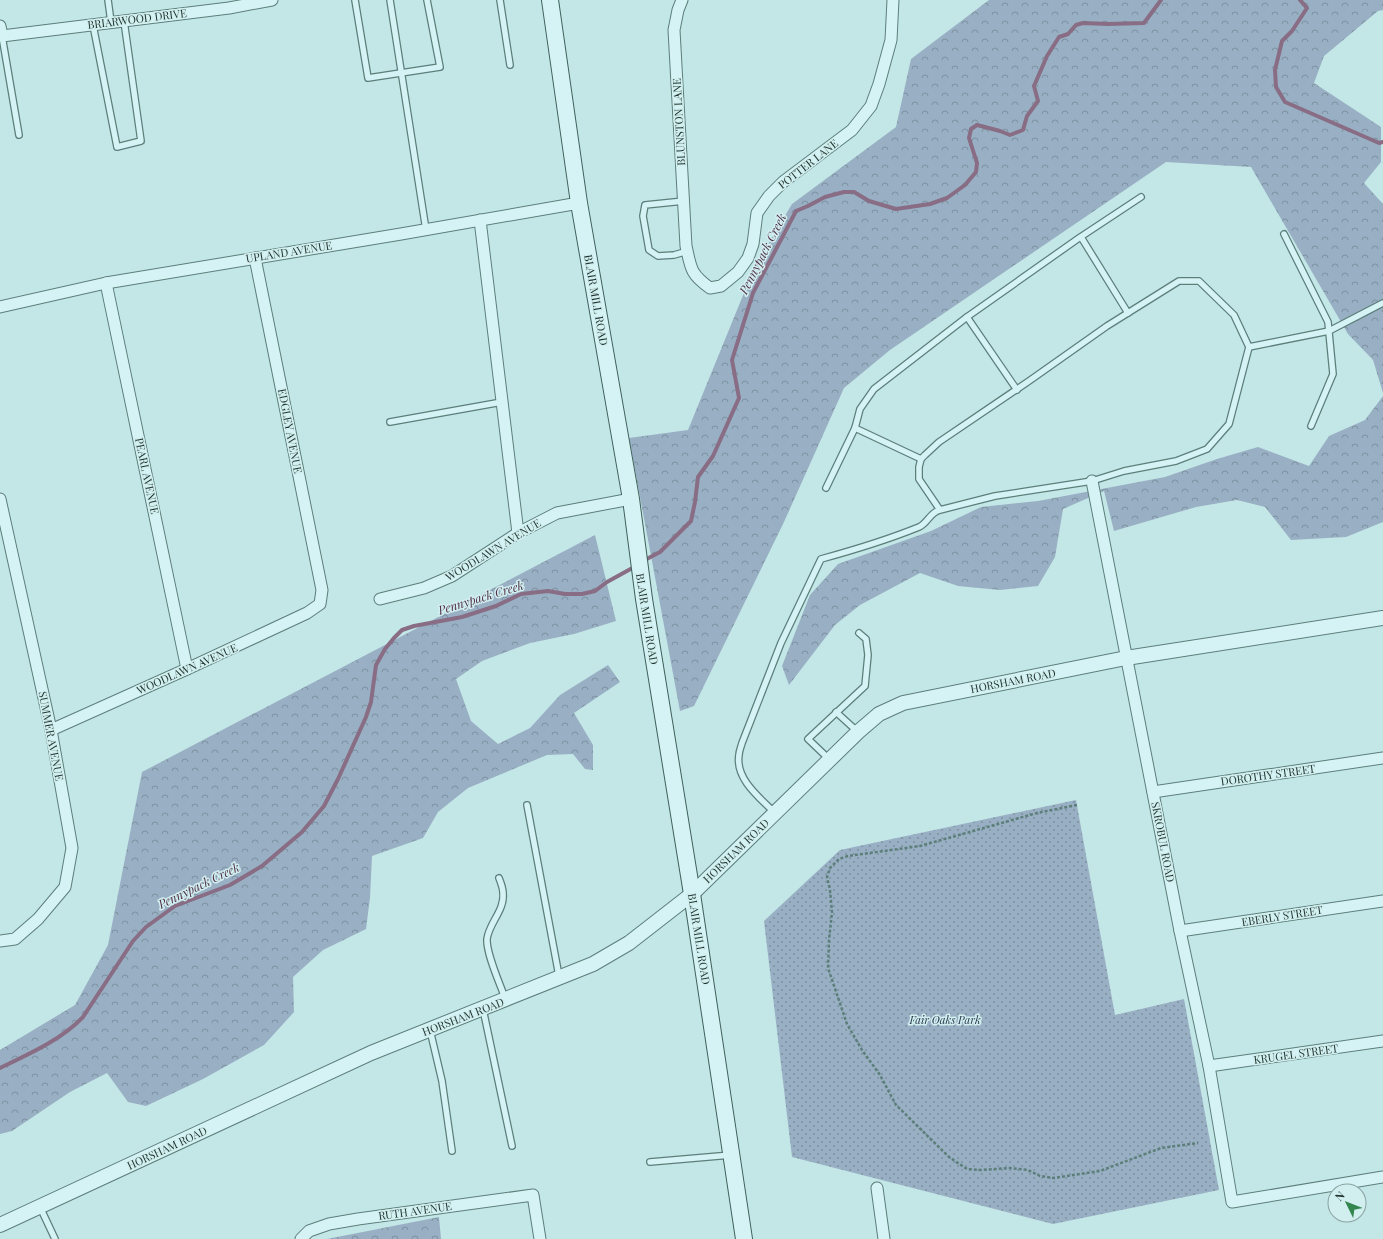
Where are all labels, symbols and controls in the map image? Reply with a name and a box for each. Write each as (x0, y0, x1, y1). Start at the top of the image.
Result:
street label: BRIARWOOD DRIVE (86, 5, 188, 32)
street label: BLUNSTON LANE (669, 78, 688, 166)
street label: POTTER LANE (775, 135, 841, 192)
water label: Pennypack Creek (734, 211, 789, 297)
street label: UPLAND AVENUE (245, 237, 333, 266)
street label: BLAIR MILL ROAD (581, 253, 612, 347)
street label: EDGLEY AVENUE (275, 387, 306, 475)
street label: PEARL AVENUE (132, 436, 163, 516)
street label: WOODLAWN AVENUE (441, 515, 543, 585)
street label: BLAIR MILL ROAD (633, 572, 662, 666)
water label: Pennypack Creek (435, 576, 525, 618)
street label: WOODLAWN AVENUE (133, 639, 240, 698)
street label: HORSHAM ROAD (969, 665, 1057, 696)
street label: SUMMER AVENUE (35, 690, 68, 782)
street label: DOROTHY STREET (1220, 760, 1316, 789)
street label: SKROBUL ROAD (1148, 800, 1179, 883)
street label: HORSHAM ROAD (699, 815, 772, 886)
water label: Pennypack Creek (154, 859, 242, 912)
street label: BLAIR MILL ROAD (685, 892, 714, 986)
street label: EBERLY STREET (1240, 902, 1324, 929)
street label: HORSHAM ROAD (420, 994, 506, 1039)
park label: Fair Oaks Park (908, 1012, 981, 1027)
street label: KRUGEL STREET (1253, 1040, 1339, 1067)
street label: HORSHAM ROAD (124, 1122, 209, 1173)
north arrow (1327, 1183, 1367, 1223)
text: N (1331, 1188, 1348, 1204)
street label: RUTH AVENUE (377, 1198, 453, 1223)

